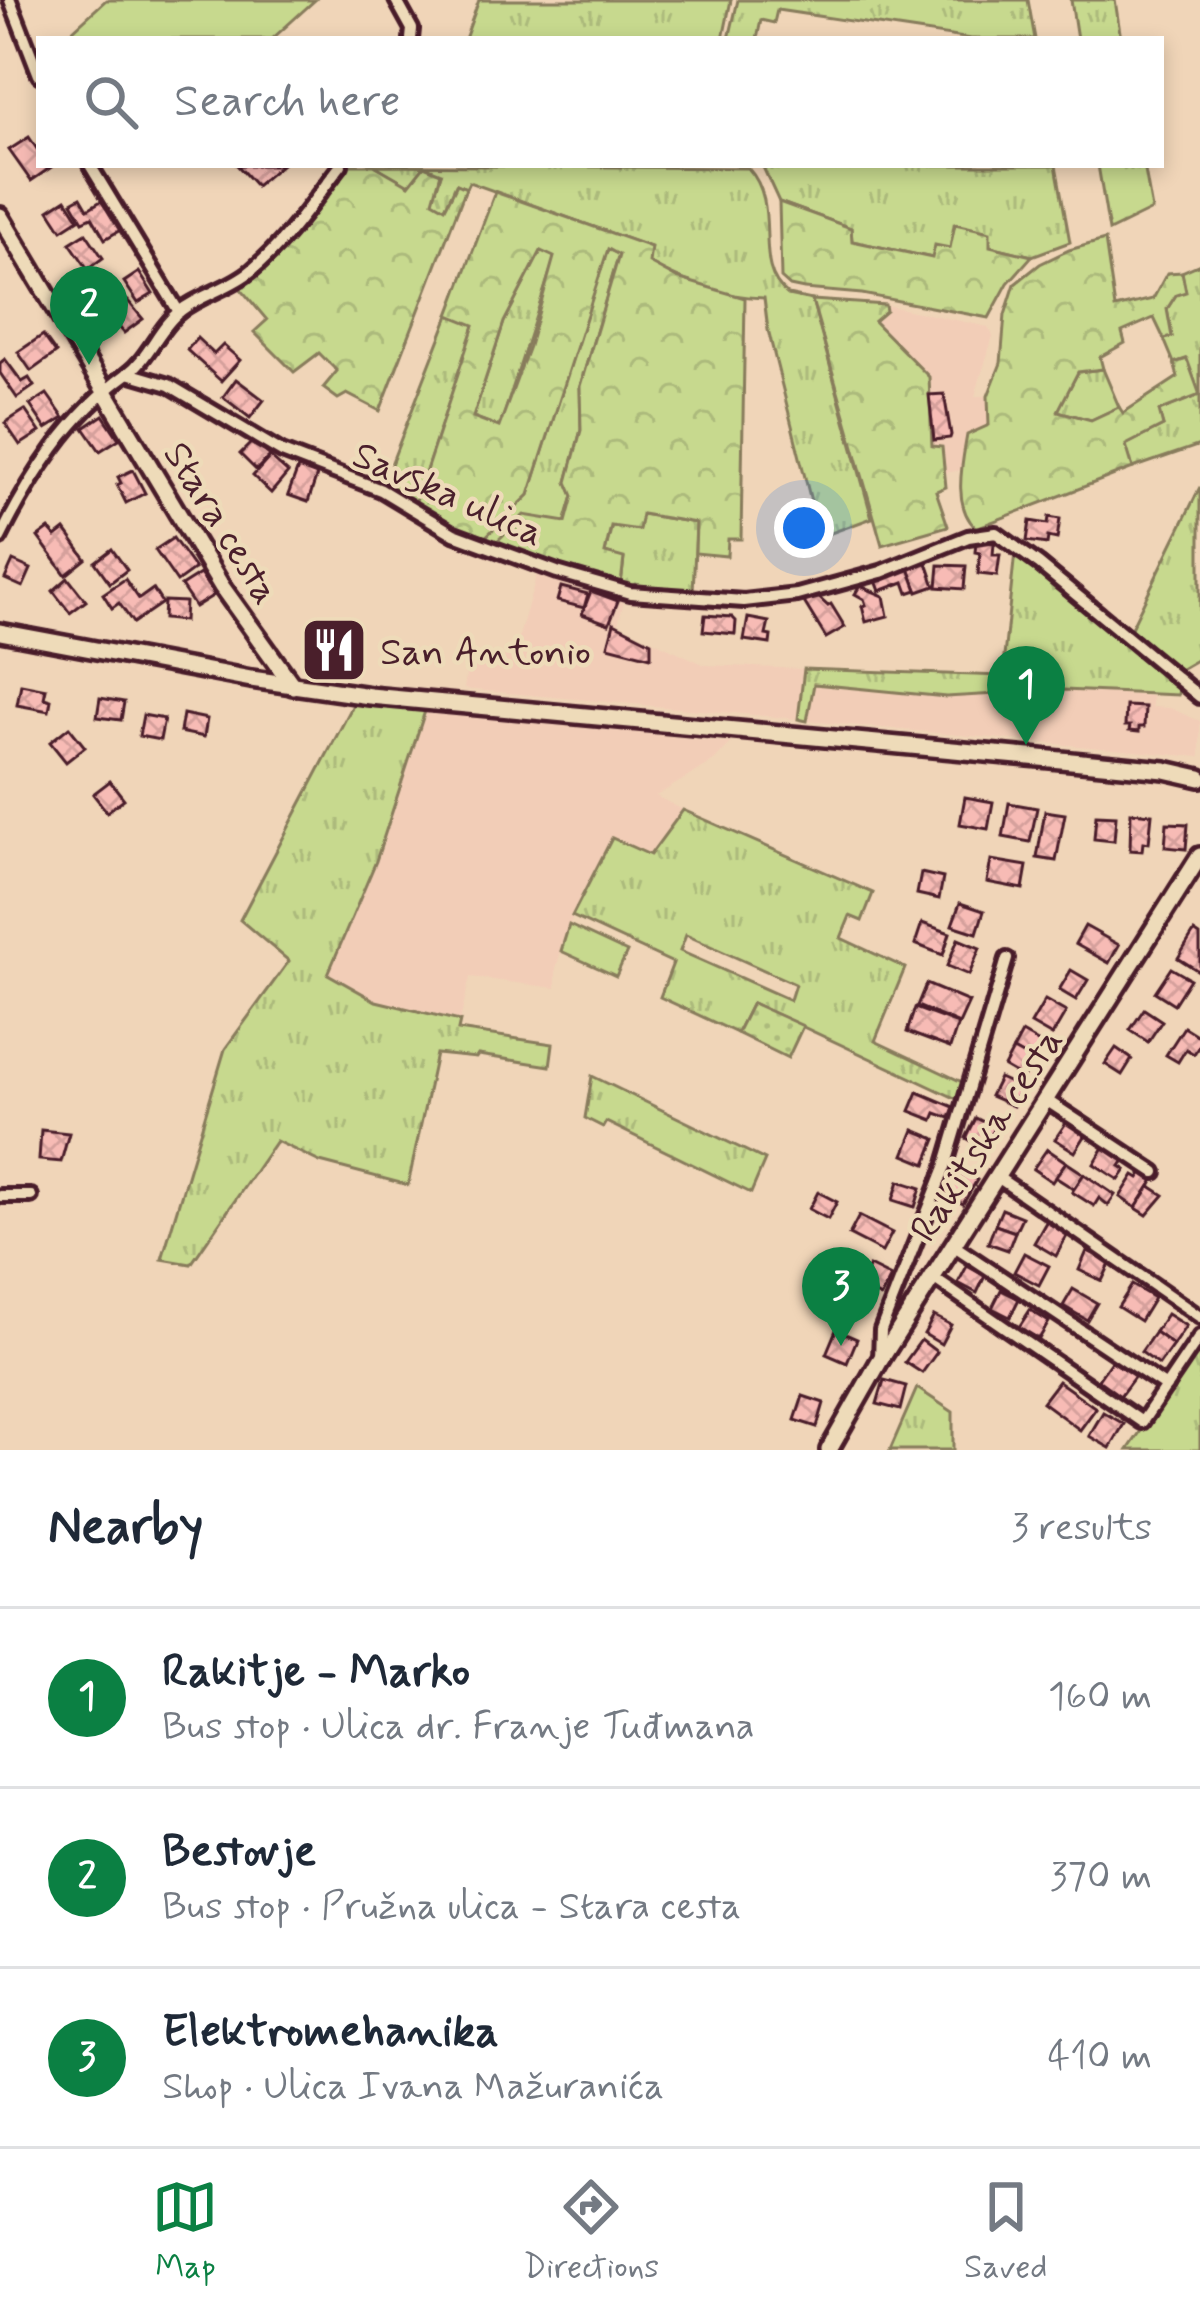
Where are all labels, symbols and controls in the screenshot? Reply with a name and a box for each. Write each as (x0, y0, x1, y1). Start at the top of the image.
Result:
search box (36, 36, 1164, 168)
icon: search (78, 69, 144, 135)
text: Search here (174, 73, 401, 132)
pin: 2 (50, 266, 128, 365)
street label: Savska ulica (344, 431, 551, 560)
street label: Stara cesta (150, 433, 290, 615)
your location (774, 498, 834, 558)
restaurant icon: San Antonio (299, 615, 369, 685)
place label: San Antonio (380, 628, 591, 679)
pin: 1 (987, 646, 1065, 745)
street label: Rakitska cesta (900, 1019, 1076, 1253)
pin: 3 (802, 1247, 880, 1346)
text: Nearby (48, 1495, 203, 1561)
text: 3 results (1011, 1503, 1152, 1554)
text: Rakitje - Marko (162, 1643, 470, 1702)
text: 1 (78, 1672, 96, 1723)
text: 160 m (1048, 1672, 1152, 1723)
text: Bus stop · Ulica dr. Franje Tuđmana (162, 1702, 755, 1753)
text: Bestovje (162, 1823, 316, 1882)
text: 2 (77, 1852, 97, 1903)
text: 370 m (1050, 1852, 1152, 1903)
text: Bus stop · Pružna ulica - Stara cesta (162, 1882, 741, 1933)
text: Elektromehanika (162, 2003, 499, 2062)
text: 3 (78, 2032, 96, 2083)
text: 410 m (1048, 2032, 1152, 2083)
text: Shop · Ulica Ivana Mažuranića (162, 2062, 664, 2113)
tab: Map (152, 2174, 218, 2290)
tab: Directions (523, 2174, 659, 2290)
tab: Saved (964, 2174, 1048, 2290)

